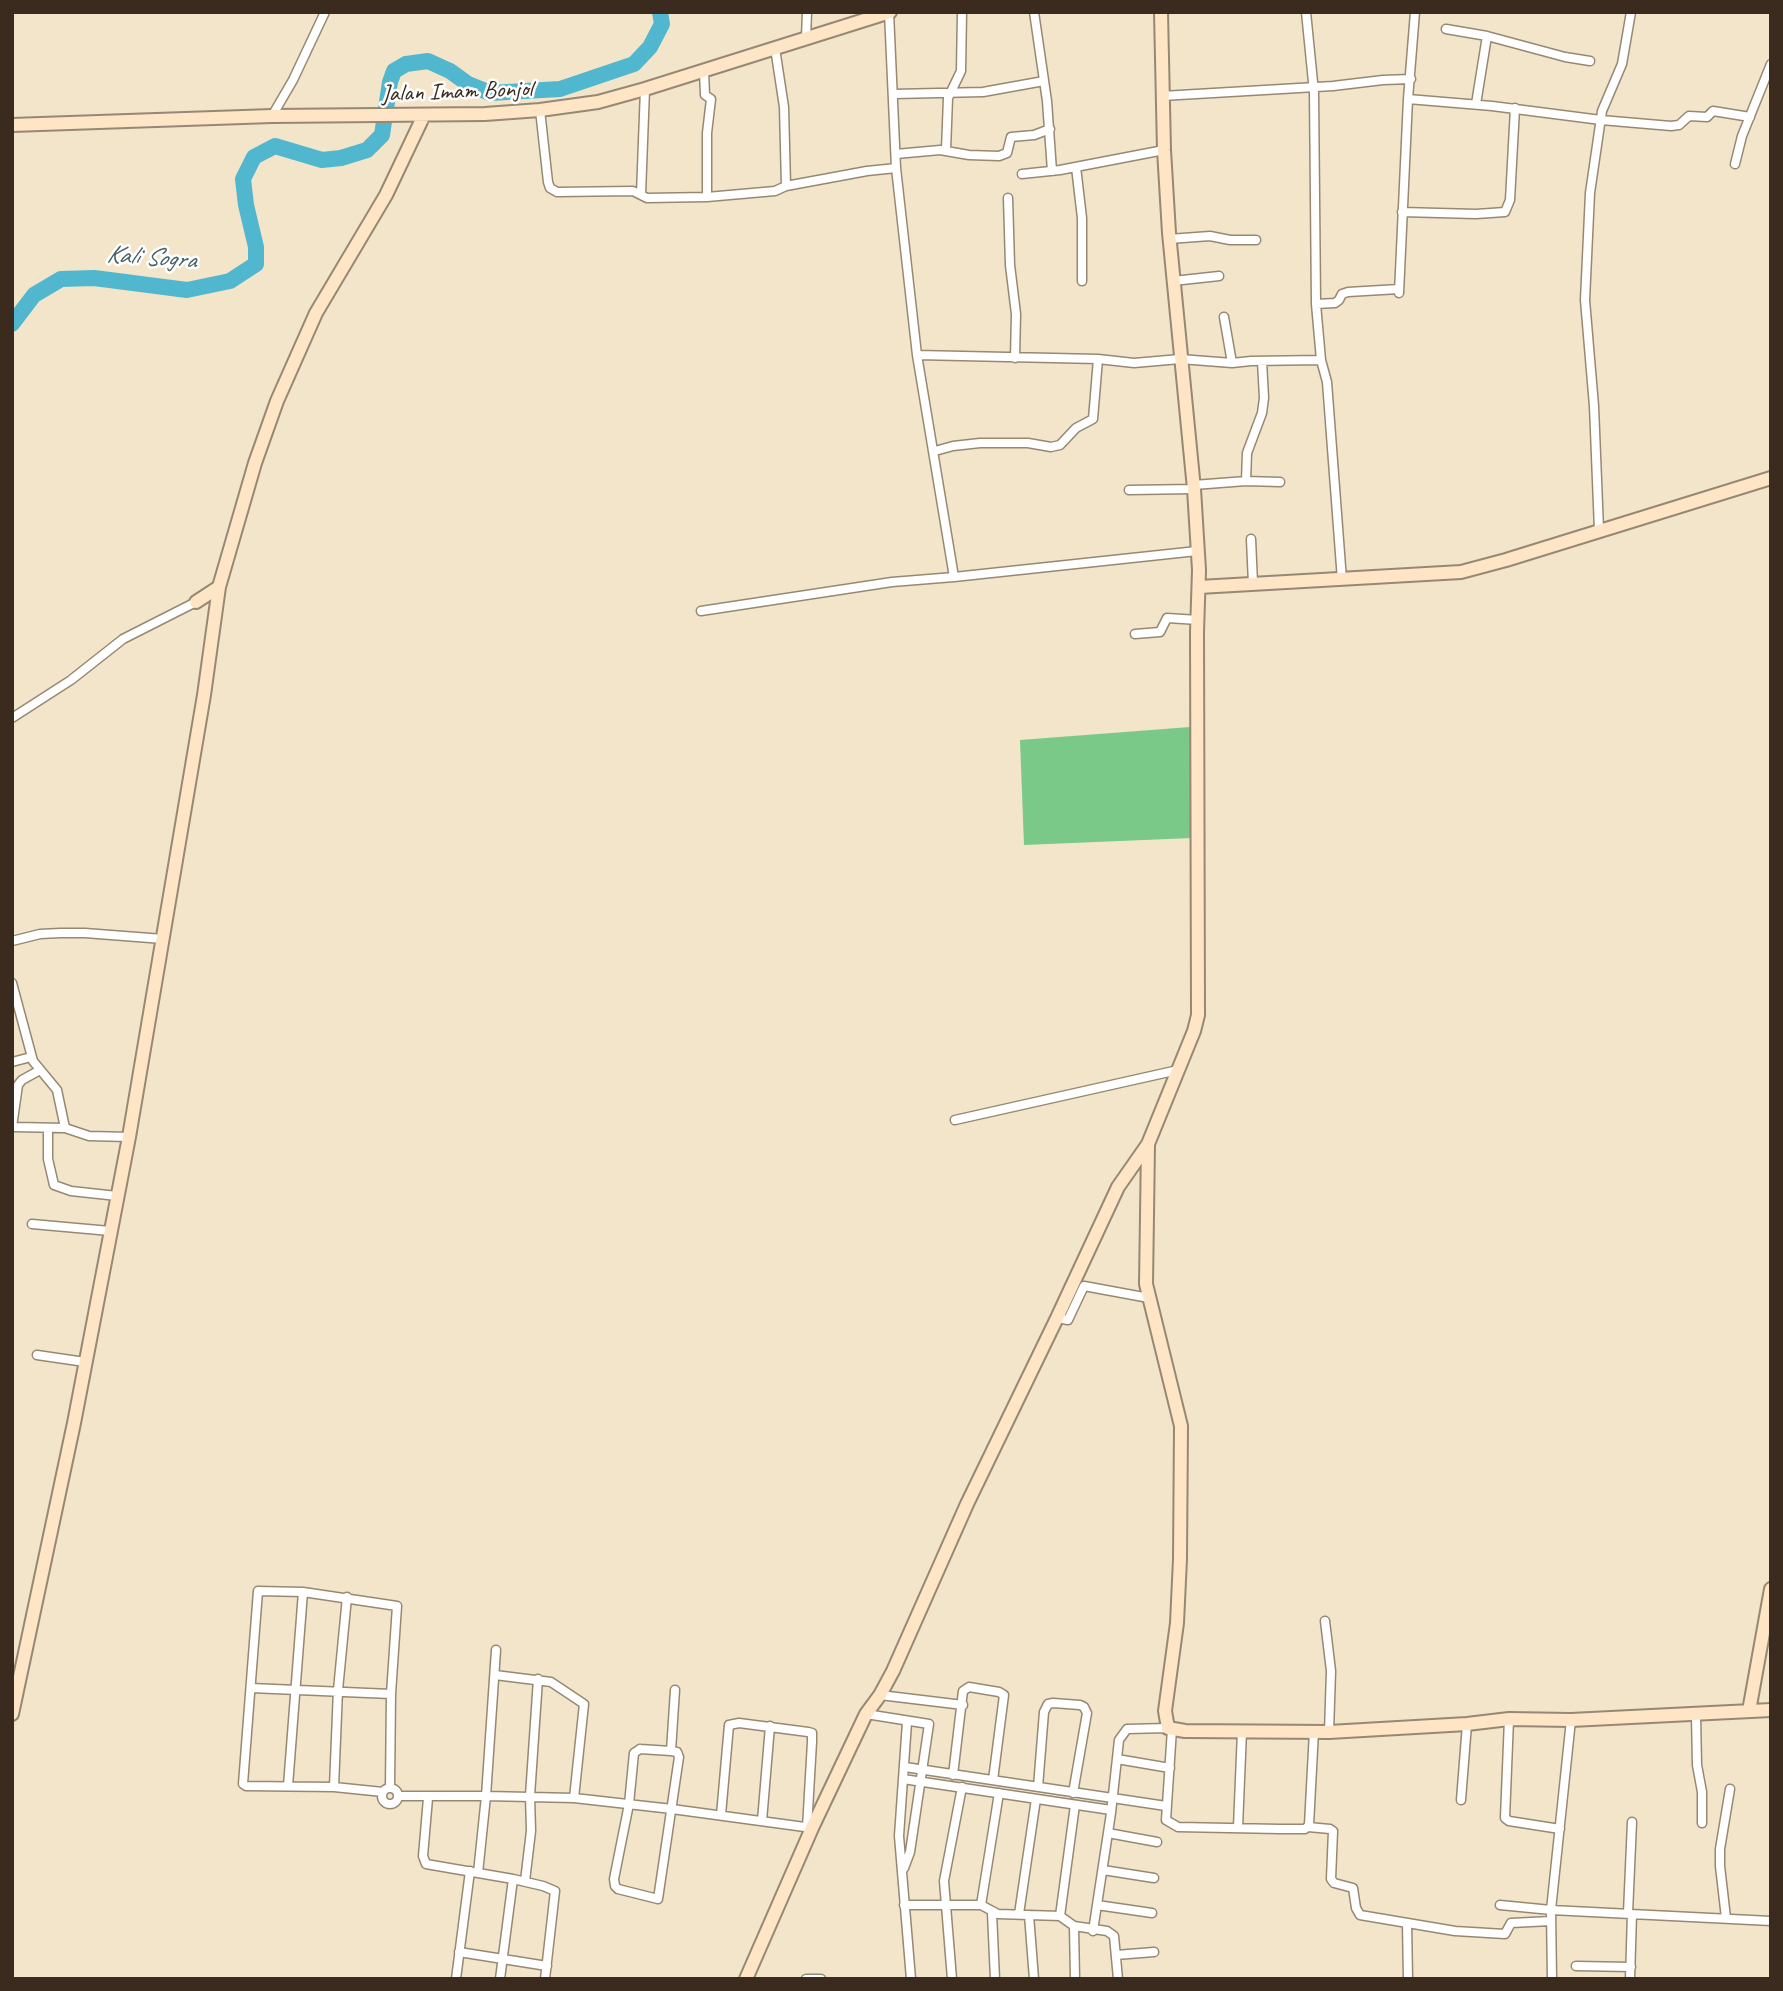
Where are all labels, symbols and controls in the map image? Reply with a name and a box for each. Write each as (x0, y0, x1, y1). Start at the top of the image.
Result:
street label: Jalan Imam Bonjol (381, 75, 533, 109)
water label: Kali Sogra (105, 239, 197, 277)

